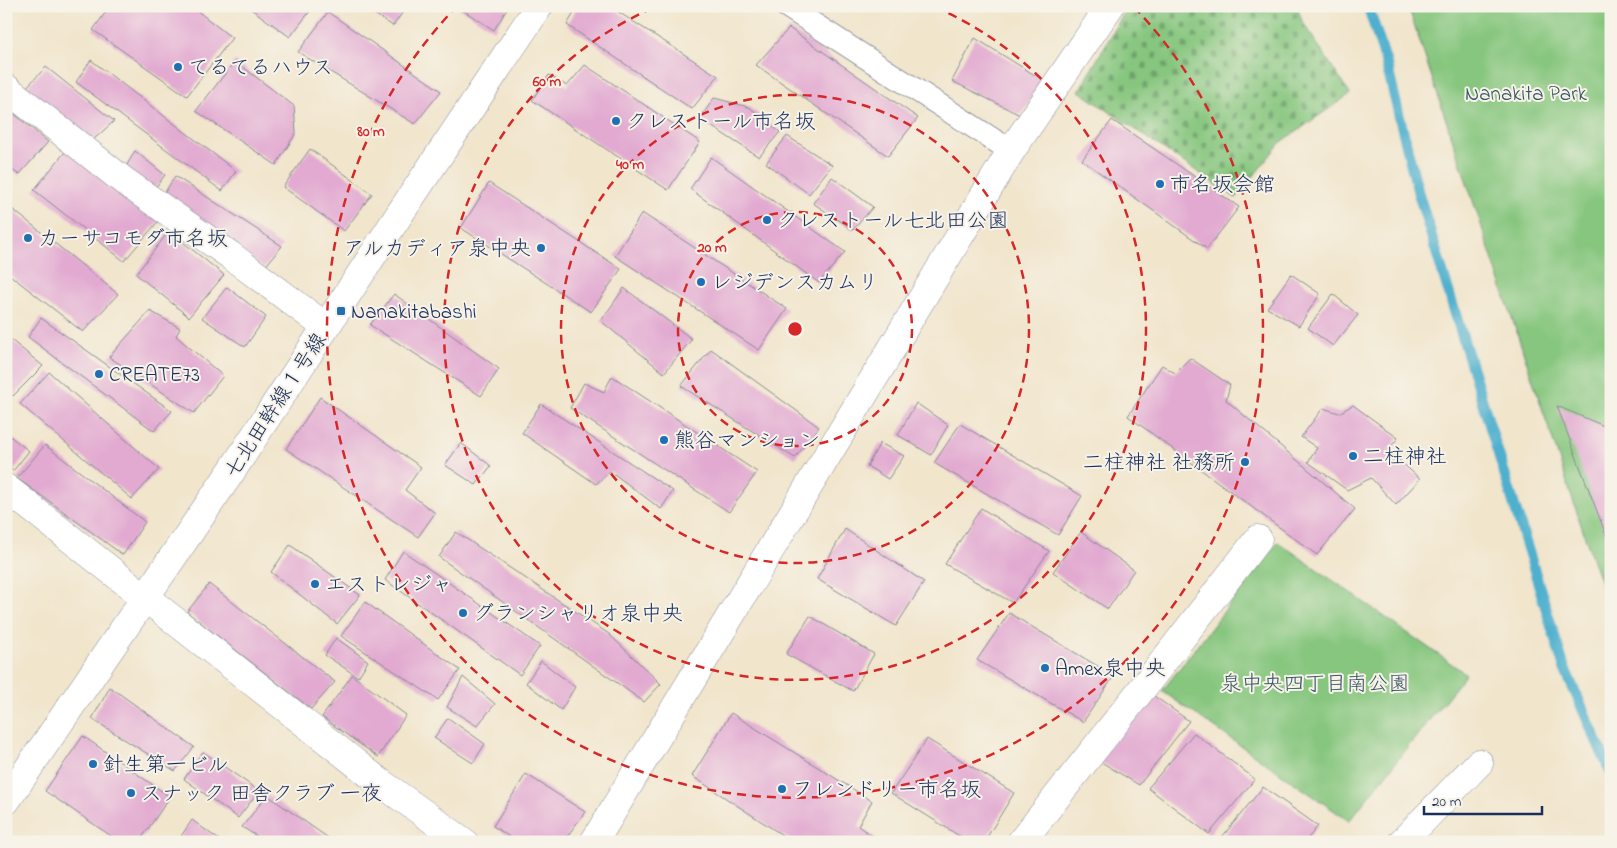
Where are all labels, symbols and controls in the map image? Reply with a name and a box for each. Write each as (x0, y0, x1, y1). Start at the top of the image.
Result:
place label: てるてるハウス (188, 54, 333, 84)
marker: てるてるハウス (172, 61, 184, 73)
text: 60 m (532, 71, 562, 93)
park label: Nanakita Park (1465, 80, 1588, 110)
place label: クレストール市名坂 (626, 108, 815, 138)
marker: クレストール市名坂 (610, 115, 622, 127)
text: 80 m (356, 121, 385, 143)
text: 40 m (615, 154, 644, 176)
place label: 市名坂会館 (1170, 171, 1275, 201)
marker: 市名坂会館 (1154, 178, 1166, 190)
place label: クレストール七北田公園 (777, 207, 1008, 237)
marker: クレストール七北田公園 (761, 214, 773, 226)
place label: カーサコモダ市名坂 (38, 225, 228, 255)
marker: カーサコモダ市名坂 (22, 232, 34, 244)
place label: アルカディア泉中央 (343, 235, 531, 265)
text: 20 m (696, 237, 727, 259)
marker: アルカディア泉中央 (535, 242, 547, 254)
place label: レジデンスカムリ (711, 269, 879, 299)
marker: レジデンスカムリ (695, 276, 707, 288)
place label: Nanakitabashi (351, 298, 476, 328)
marker: Nanakitabashi (335, 305, 347, 317)
centre of rings (786, 320, 804, 338)
street label: 七北田幹線１号線 (218, 327, 335, 485)
place label: CREATE73 (109, 361, 200, 391)
marker: CREATE73 (93, 368, 105, 380)
place label: 熊谷マンション (674, 427, 820, 457)
marker: 熊谷マンション (658, 434, 670, 446)
place label: 二柱神社 (1363, 443, 1447, 473)
place label: 二柱神社 社務所 (1083, 449, 1235, 479)
marker: 二柱神社 (1347, 450, 1359, 462)
marker: 二柱神社 社務所 (1239, 456, 1251, 468)
place label: エストレジャ (325, 571, 453, 601)
marker: エストレジャ (309, 578, 321, 590)
place label: グランシャリオ泉中央 (473, 600, 683, 630)
marker: グランシャリオ泉中央 (457, 607, 469, 619)
place label: Amex泉中央 (1055, 655, 1166, 685)
marker: Amex泉中央 (1039, 662, 1051, 674)
park label: 泉中央四丁目南公園 (1221, 670, 1410, 700)
place label: 針生第一ビル (103, 751, 229, 781)
marker: 針生第一ビル (87, 758, 99, 770)
place label: フレンドリー市名坂 (792, 776, 981, 806)
place label: スナック 田舎クラブ 一夜 (141, 780, 382, 810)
marker: フレンドリー市名坂 (776, 783, 788, 795)
scale bar (1424, 783, 1542, 815)
marker: スナック 田舎クラブ 一夜 (125, 787, 137, 799)
text: 20 m (1432, 791, 1462, 813)

